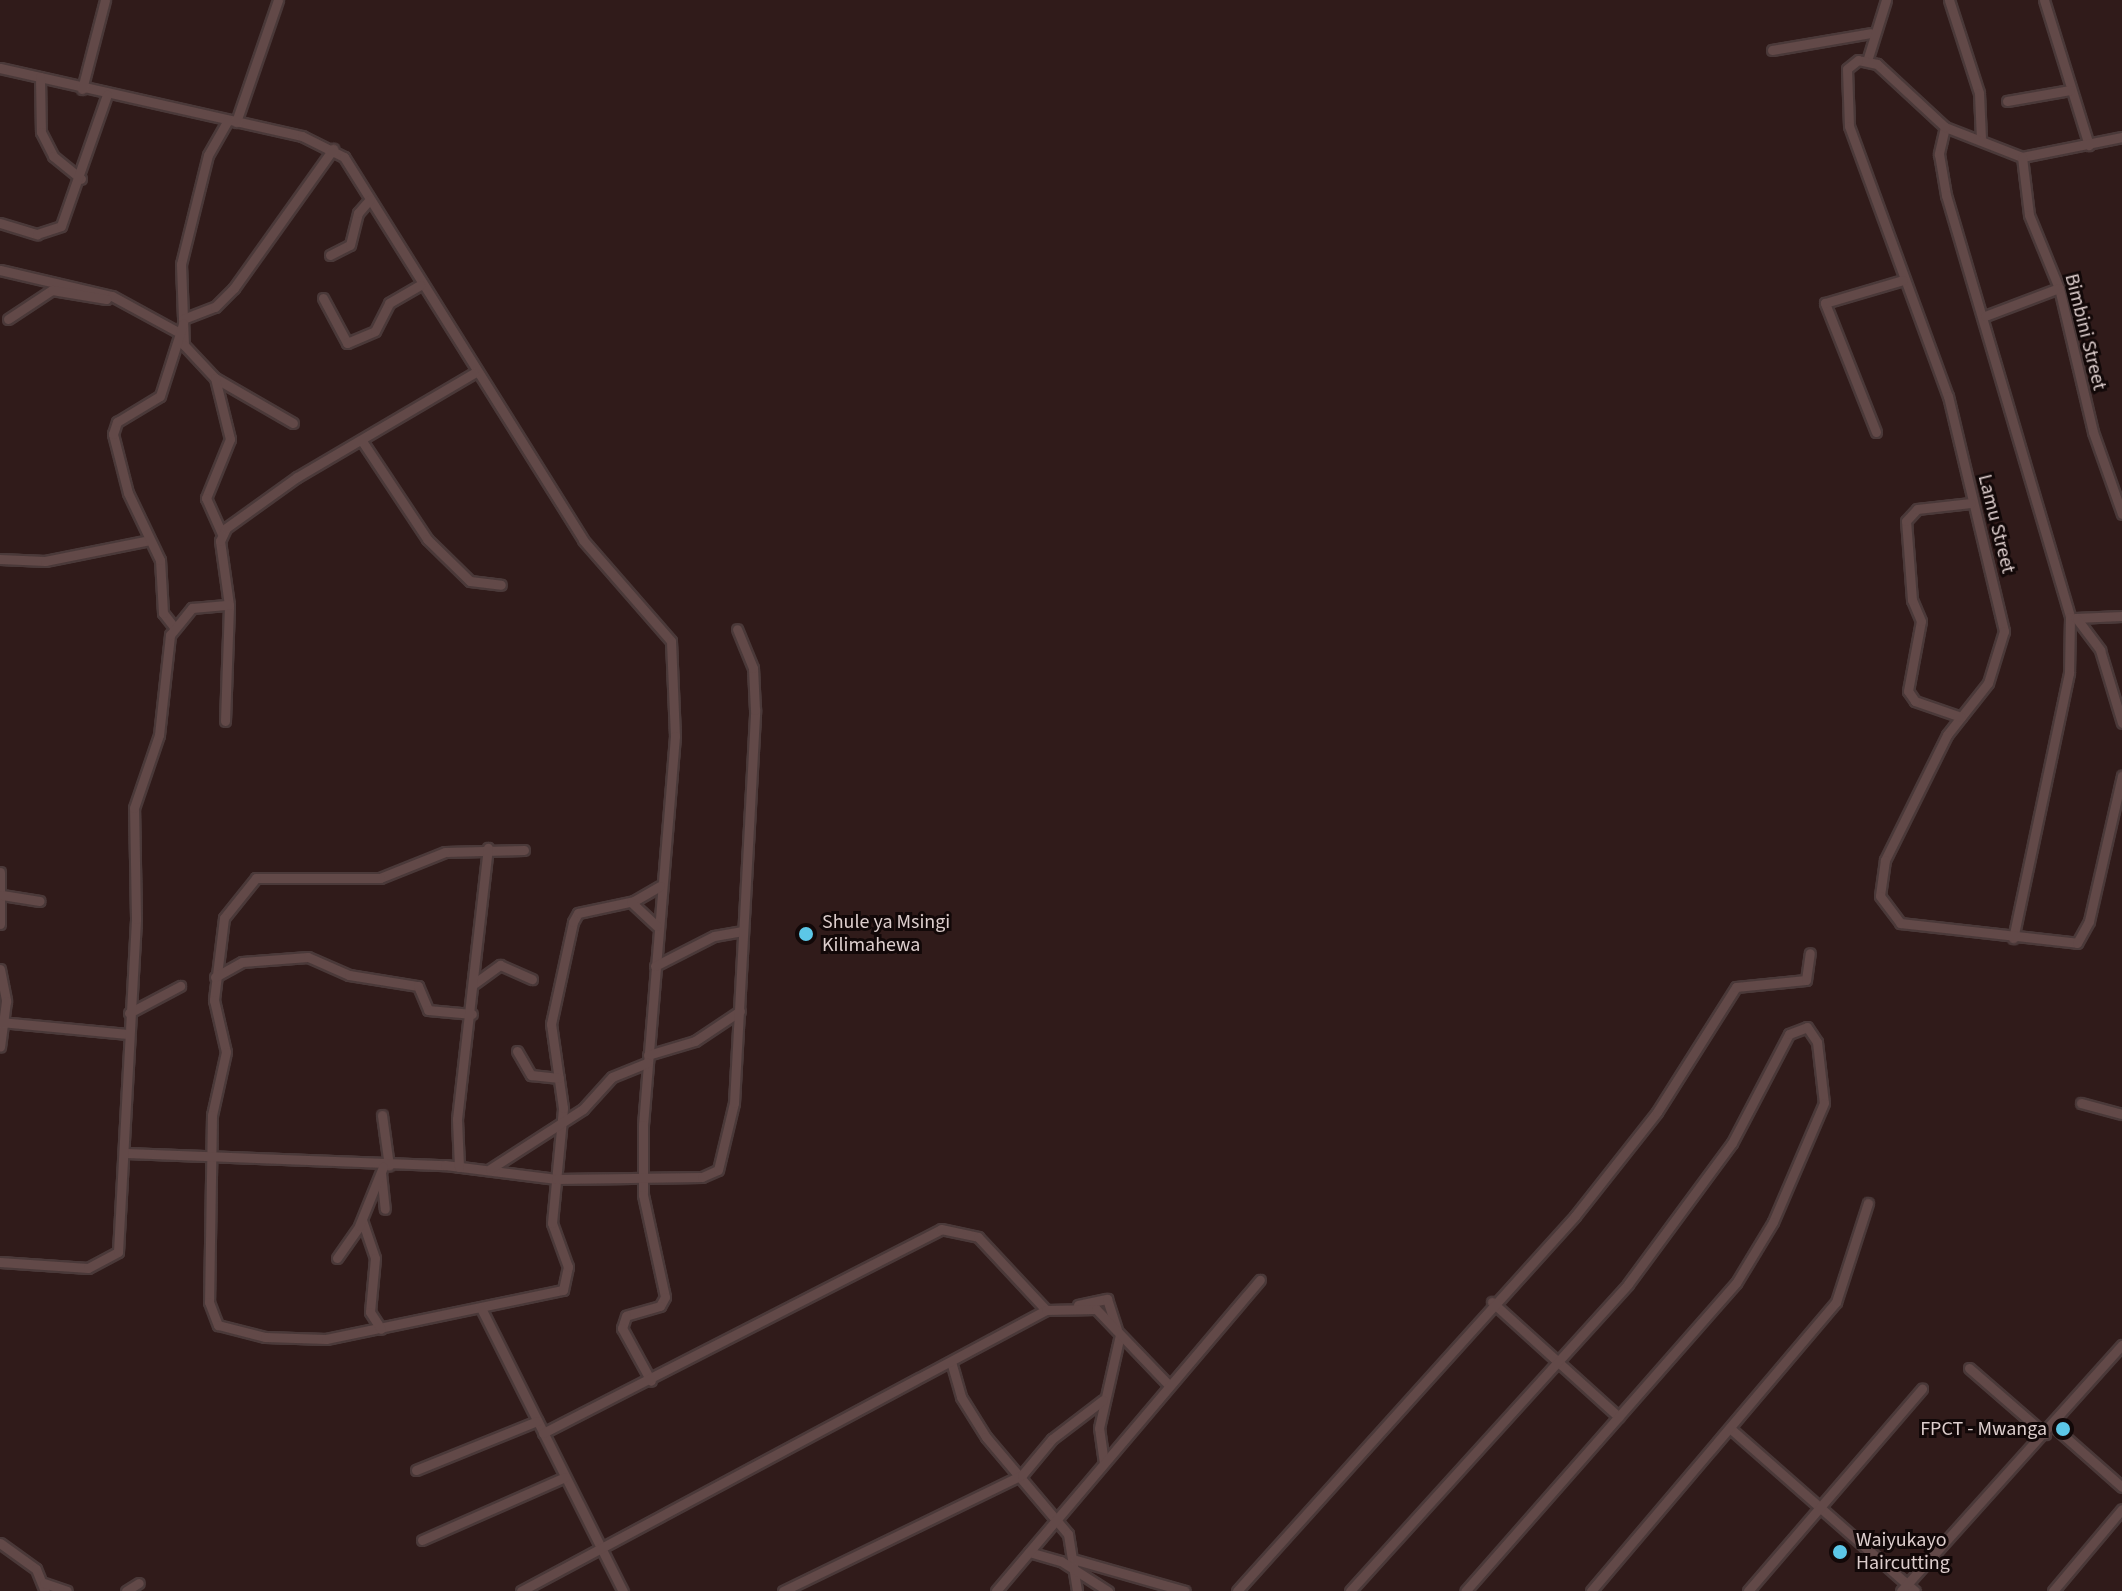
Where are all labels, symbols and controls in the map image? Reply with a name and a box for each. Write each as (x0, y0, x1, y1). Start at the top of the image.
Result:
street label: Bimbini Street (2059, 271, 2111, 393)
street label: Lamu Street (1972, 472, 2020, 576)
place label: Shule ya Msingi Kilimahewa (822, 910, 950, 957)
marker: Shule ya Msingi Kilimahewa (797, 925, 815, 943)
place label: FPCT - Mwanga (1920, 1417, 2047, 1441)
marker: FPCT - Mwanga (2054, 1420, 2072, 1438)
place label: Waiyukayo Haircutting (1856, 1528, 1950, 1575)
marker: Waiyukayo Haircutting (1831, 1543, 1849, 1561)

